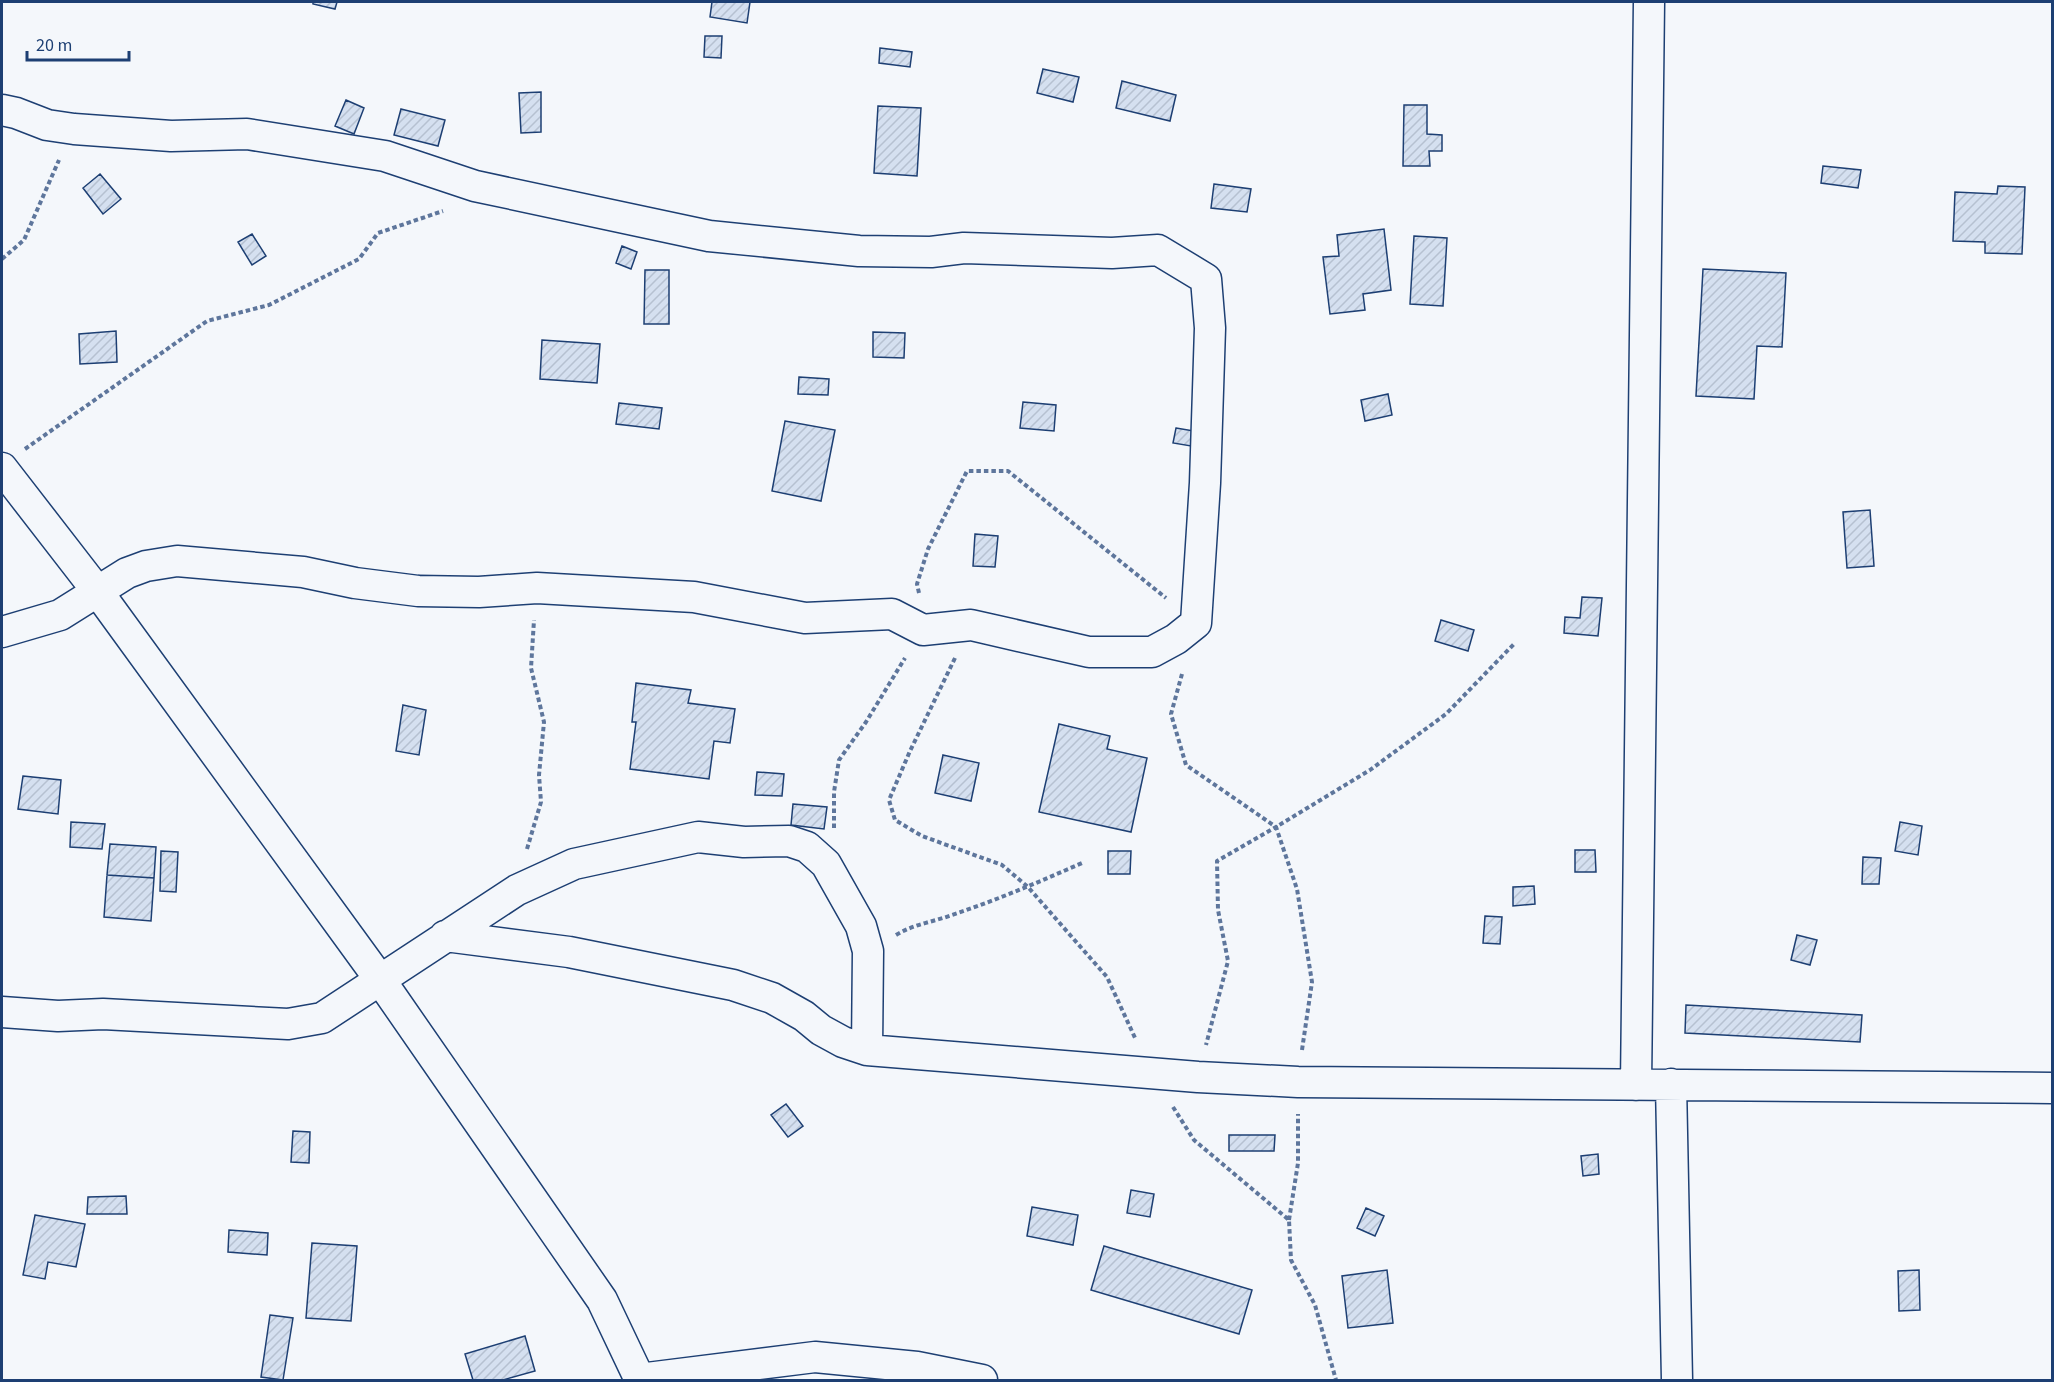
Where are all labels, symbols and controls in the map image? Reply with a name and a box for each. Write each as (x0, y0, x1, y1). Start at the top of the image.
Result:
scale bar (27, 24, 129, 62)
text: 20 m (36, 33, 72, 58)

